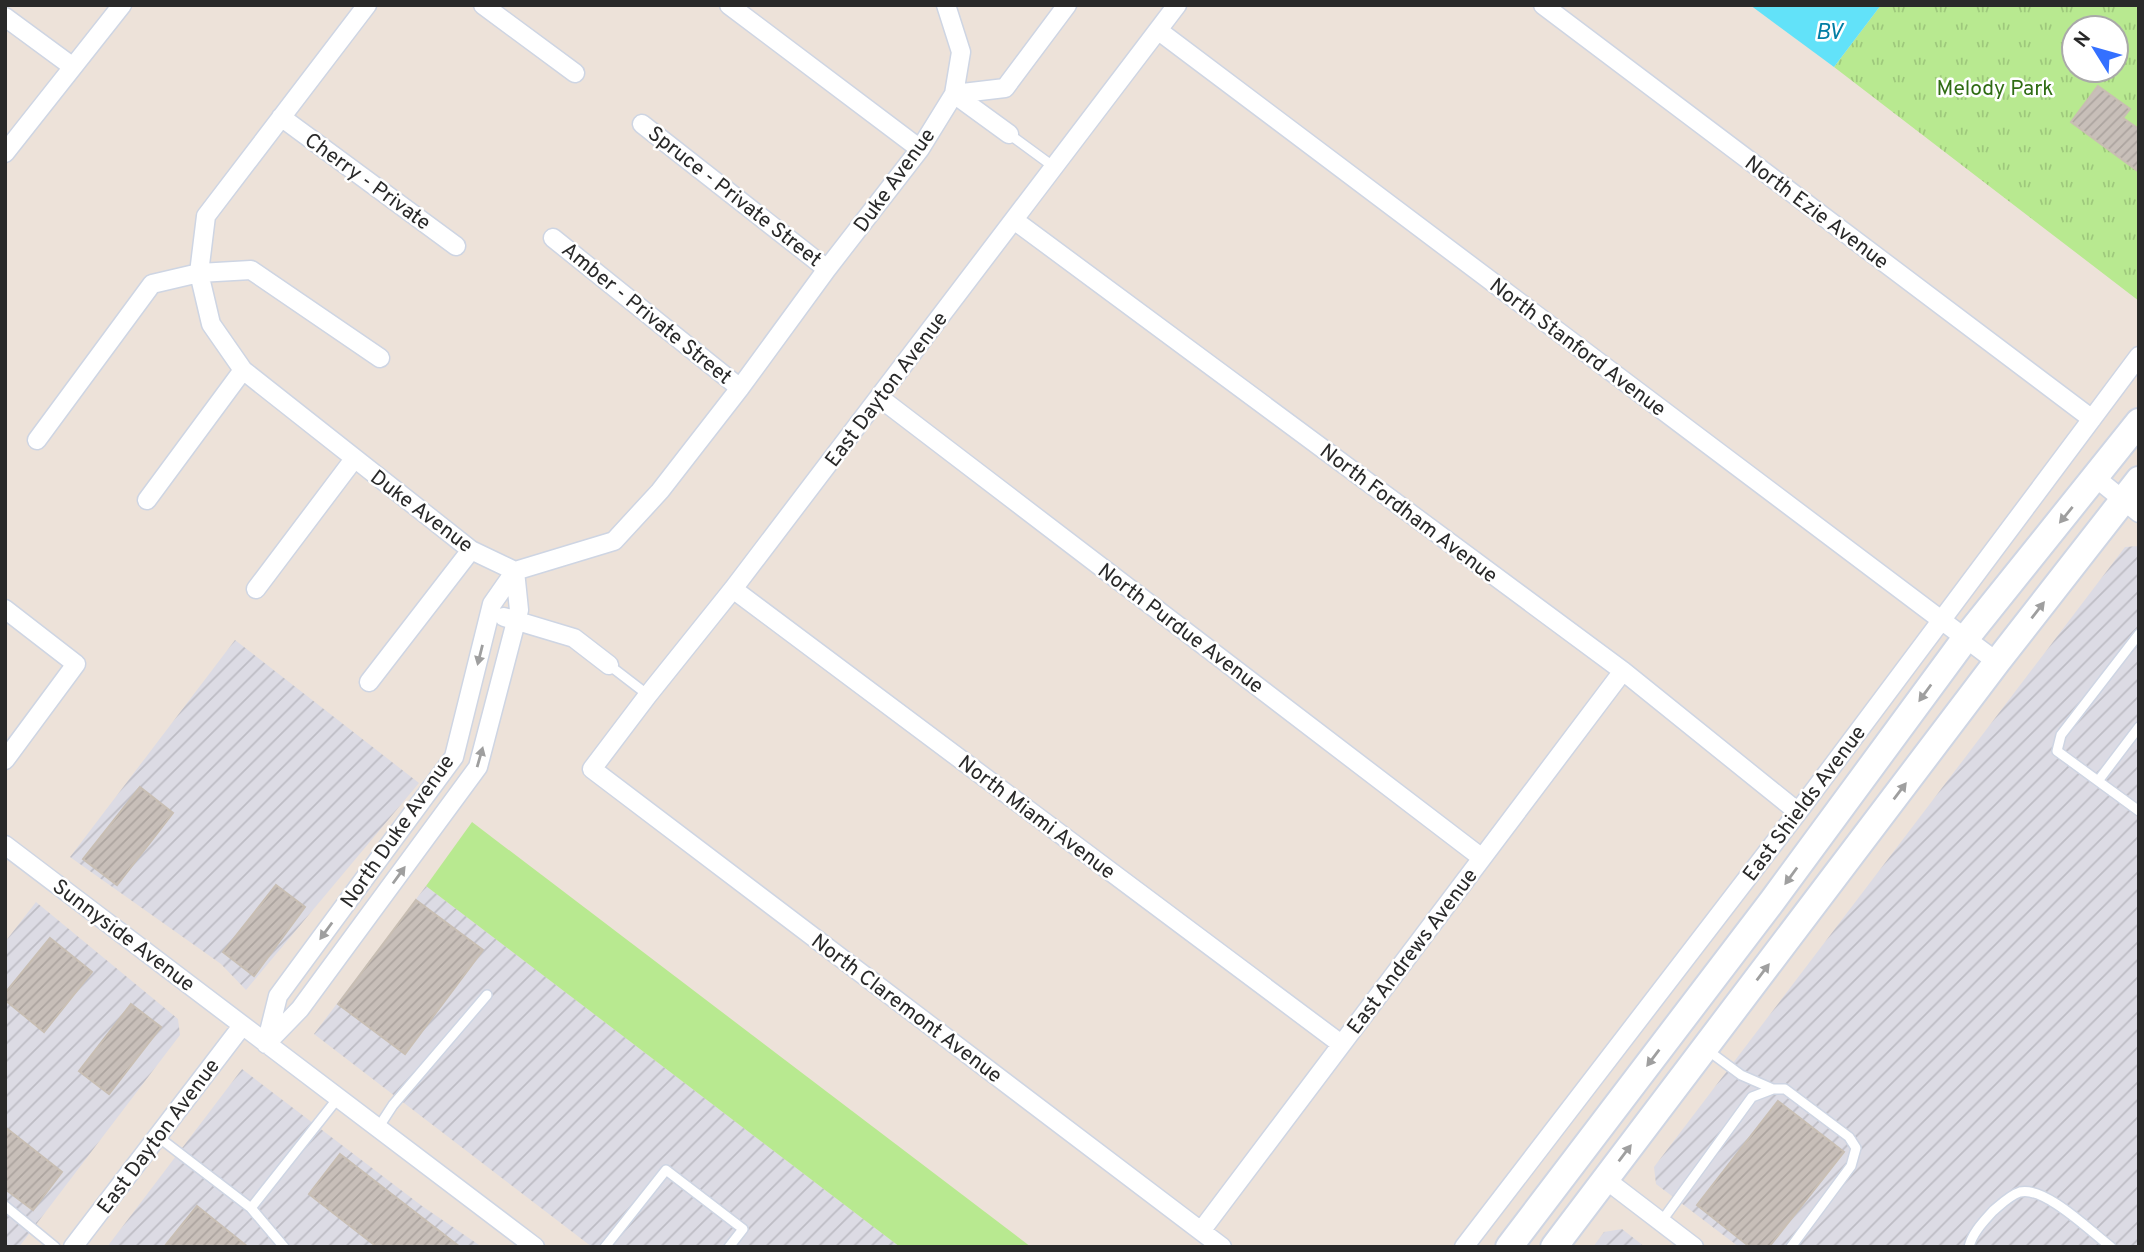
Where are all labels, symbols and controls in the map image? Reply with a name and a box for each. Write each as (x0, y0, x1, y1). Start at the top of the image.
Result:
north arrow (2060, 14, 2130, 84)
water label: BV (1815, 19, 1845, 48)
text: N (2069, 27, 2097, 53)
park label: Melody Park (1937, 76, 2053, 103)
street label: Spruce - Private Street (642, 121, 827, 274)
street label: Duke Avenue (848, 123, 942, 238)
street label: Cherry - Private (299, 127, 436, 237)
street label: North Ezie Avenue (1739, 150, 1893, 276)
street label: Amber - Private Street (555, 237, 737, 391)
street label: North Stanford Avenue (1483, 273, 1671, 423)
street label: East Dayton Avenue (820, 307, 954, 473)
street label: North Fordham Avenue (1314, 438, 1502, 590)
street label: Duke Avenue (364, 465, 478, 560)
one-way arrow (2059, 505, 2074, 523)
street label: North Purdue Avenue (1092, 558, 1268, 700)
one-way arrow (2030, 601, 2045, 619)
one-way arrow (474, 644, 485, 666)
one-way arrow (1919, 684, 1933, 702)
street label: East Shields Avenue (1738, 720, 1873, 887)
one-way arrow (476, 747, 486, 768)
street label: North Duke Avenue (335, 750, 461, 914)
street label: North Miami Avenue (952, 750, 1120, 886)
one-way arrow (1893, 781, 1907, 800)
street label: East Andrews Avenue (1342, 863, 1485, 1040)
one-way arrow (391, 866, 405, 884)
one-way arrow (1784, 867, 1798, 885)
street label: Sunnyside Avenue (46, 874, 200, 999)
one-way arrow (319, 922, 333, 940)
street label: North Claremont Avenue (805, 929, 1007, 1090)
one-way arrow (1755, 963, 1769, 981)
one-way arrow (1646, 1048, 1661, 1066)
street label: East Dayton Avenue (92, 1054, 226, 1220)
one-way arrow (1618, 1145, 1633, 1163)

